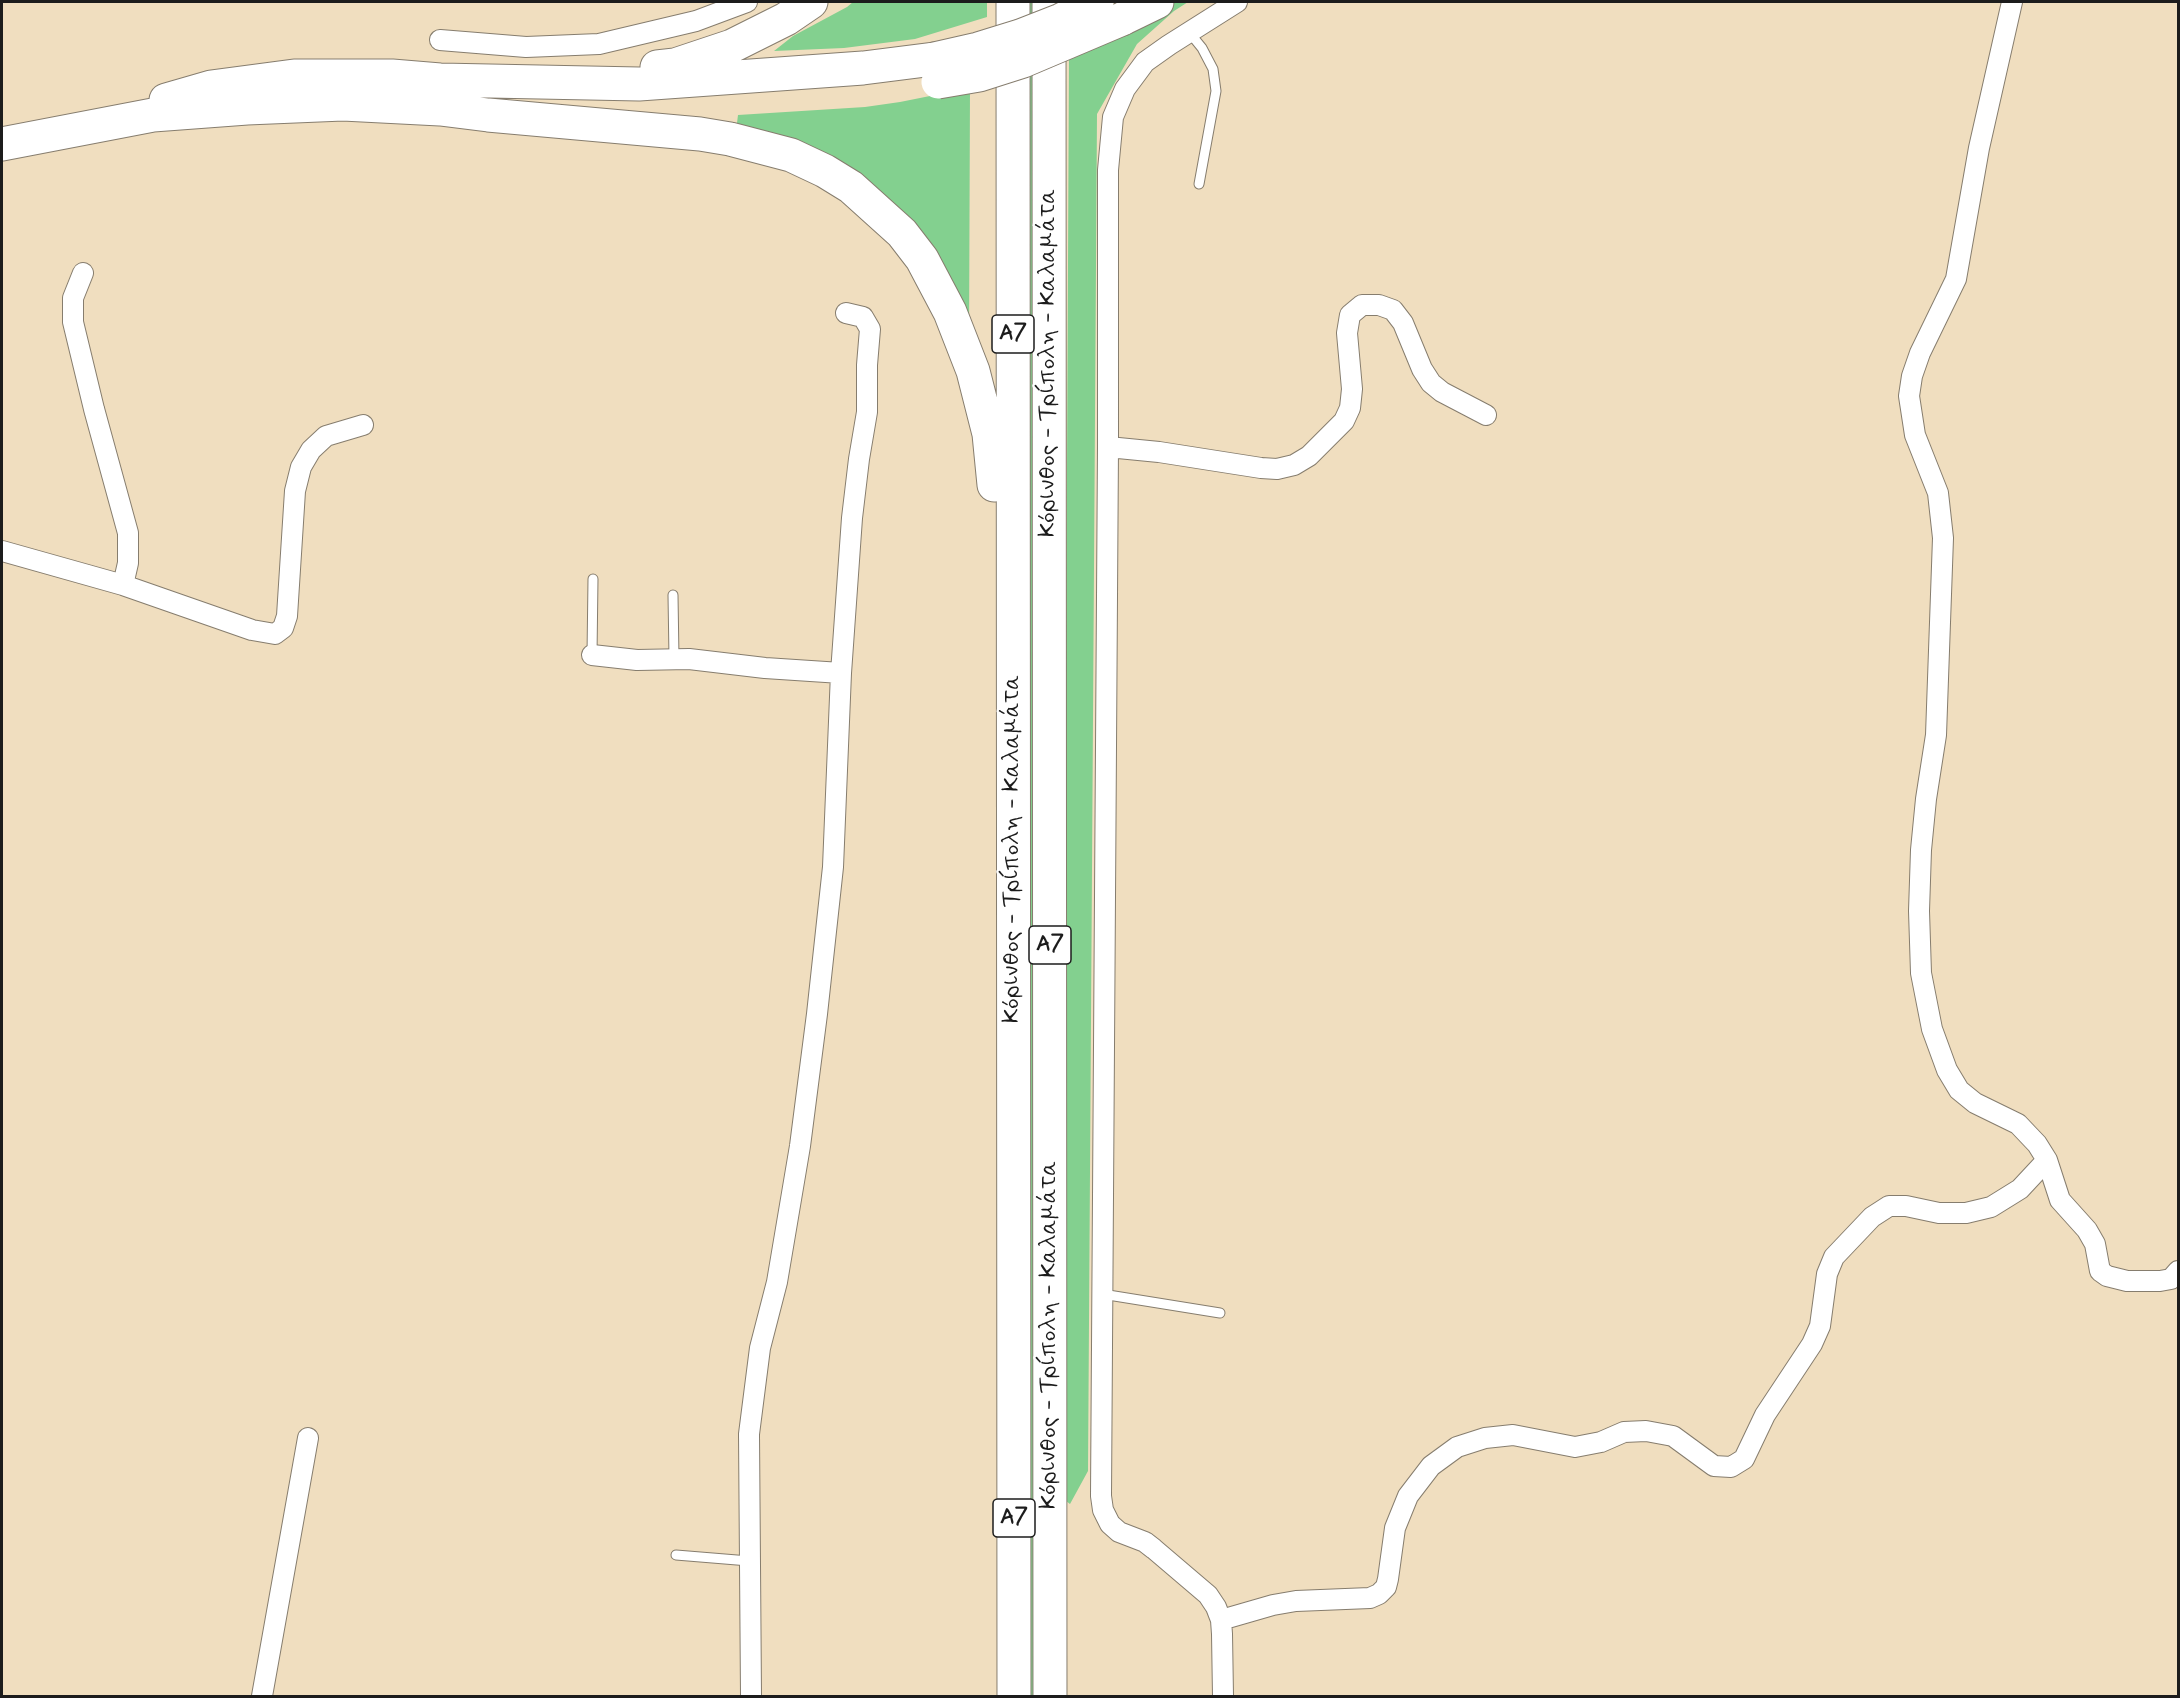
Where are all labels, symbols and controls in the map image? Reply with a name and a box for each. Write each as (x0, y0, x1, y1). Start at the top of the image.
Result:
street label: Κόρινθος - Τρίπολη - Καλαμάτα (1035, 189, 1063, 537)
road number: Α7 (992, 315, 1034, 353)
street label: Κόρινθος - Τρίπολη - Καλαμάτα (999, 675, 1027, 1023)
road number: Α7 (1029, 926, 1071, 964)
street label: Κόρινθος - Τρίπολη - Καλαμάτα (1036, 1161, 1064, 1509)
road number: Α7 (993, 1499, 1035, 1537)

